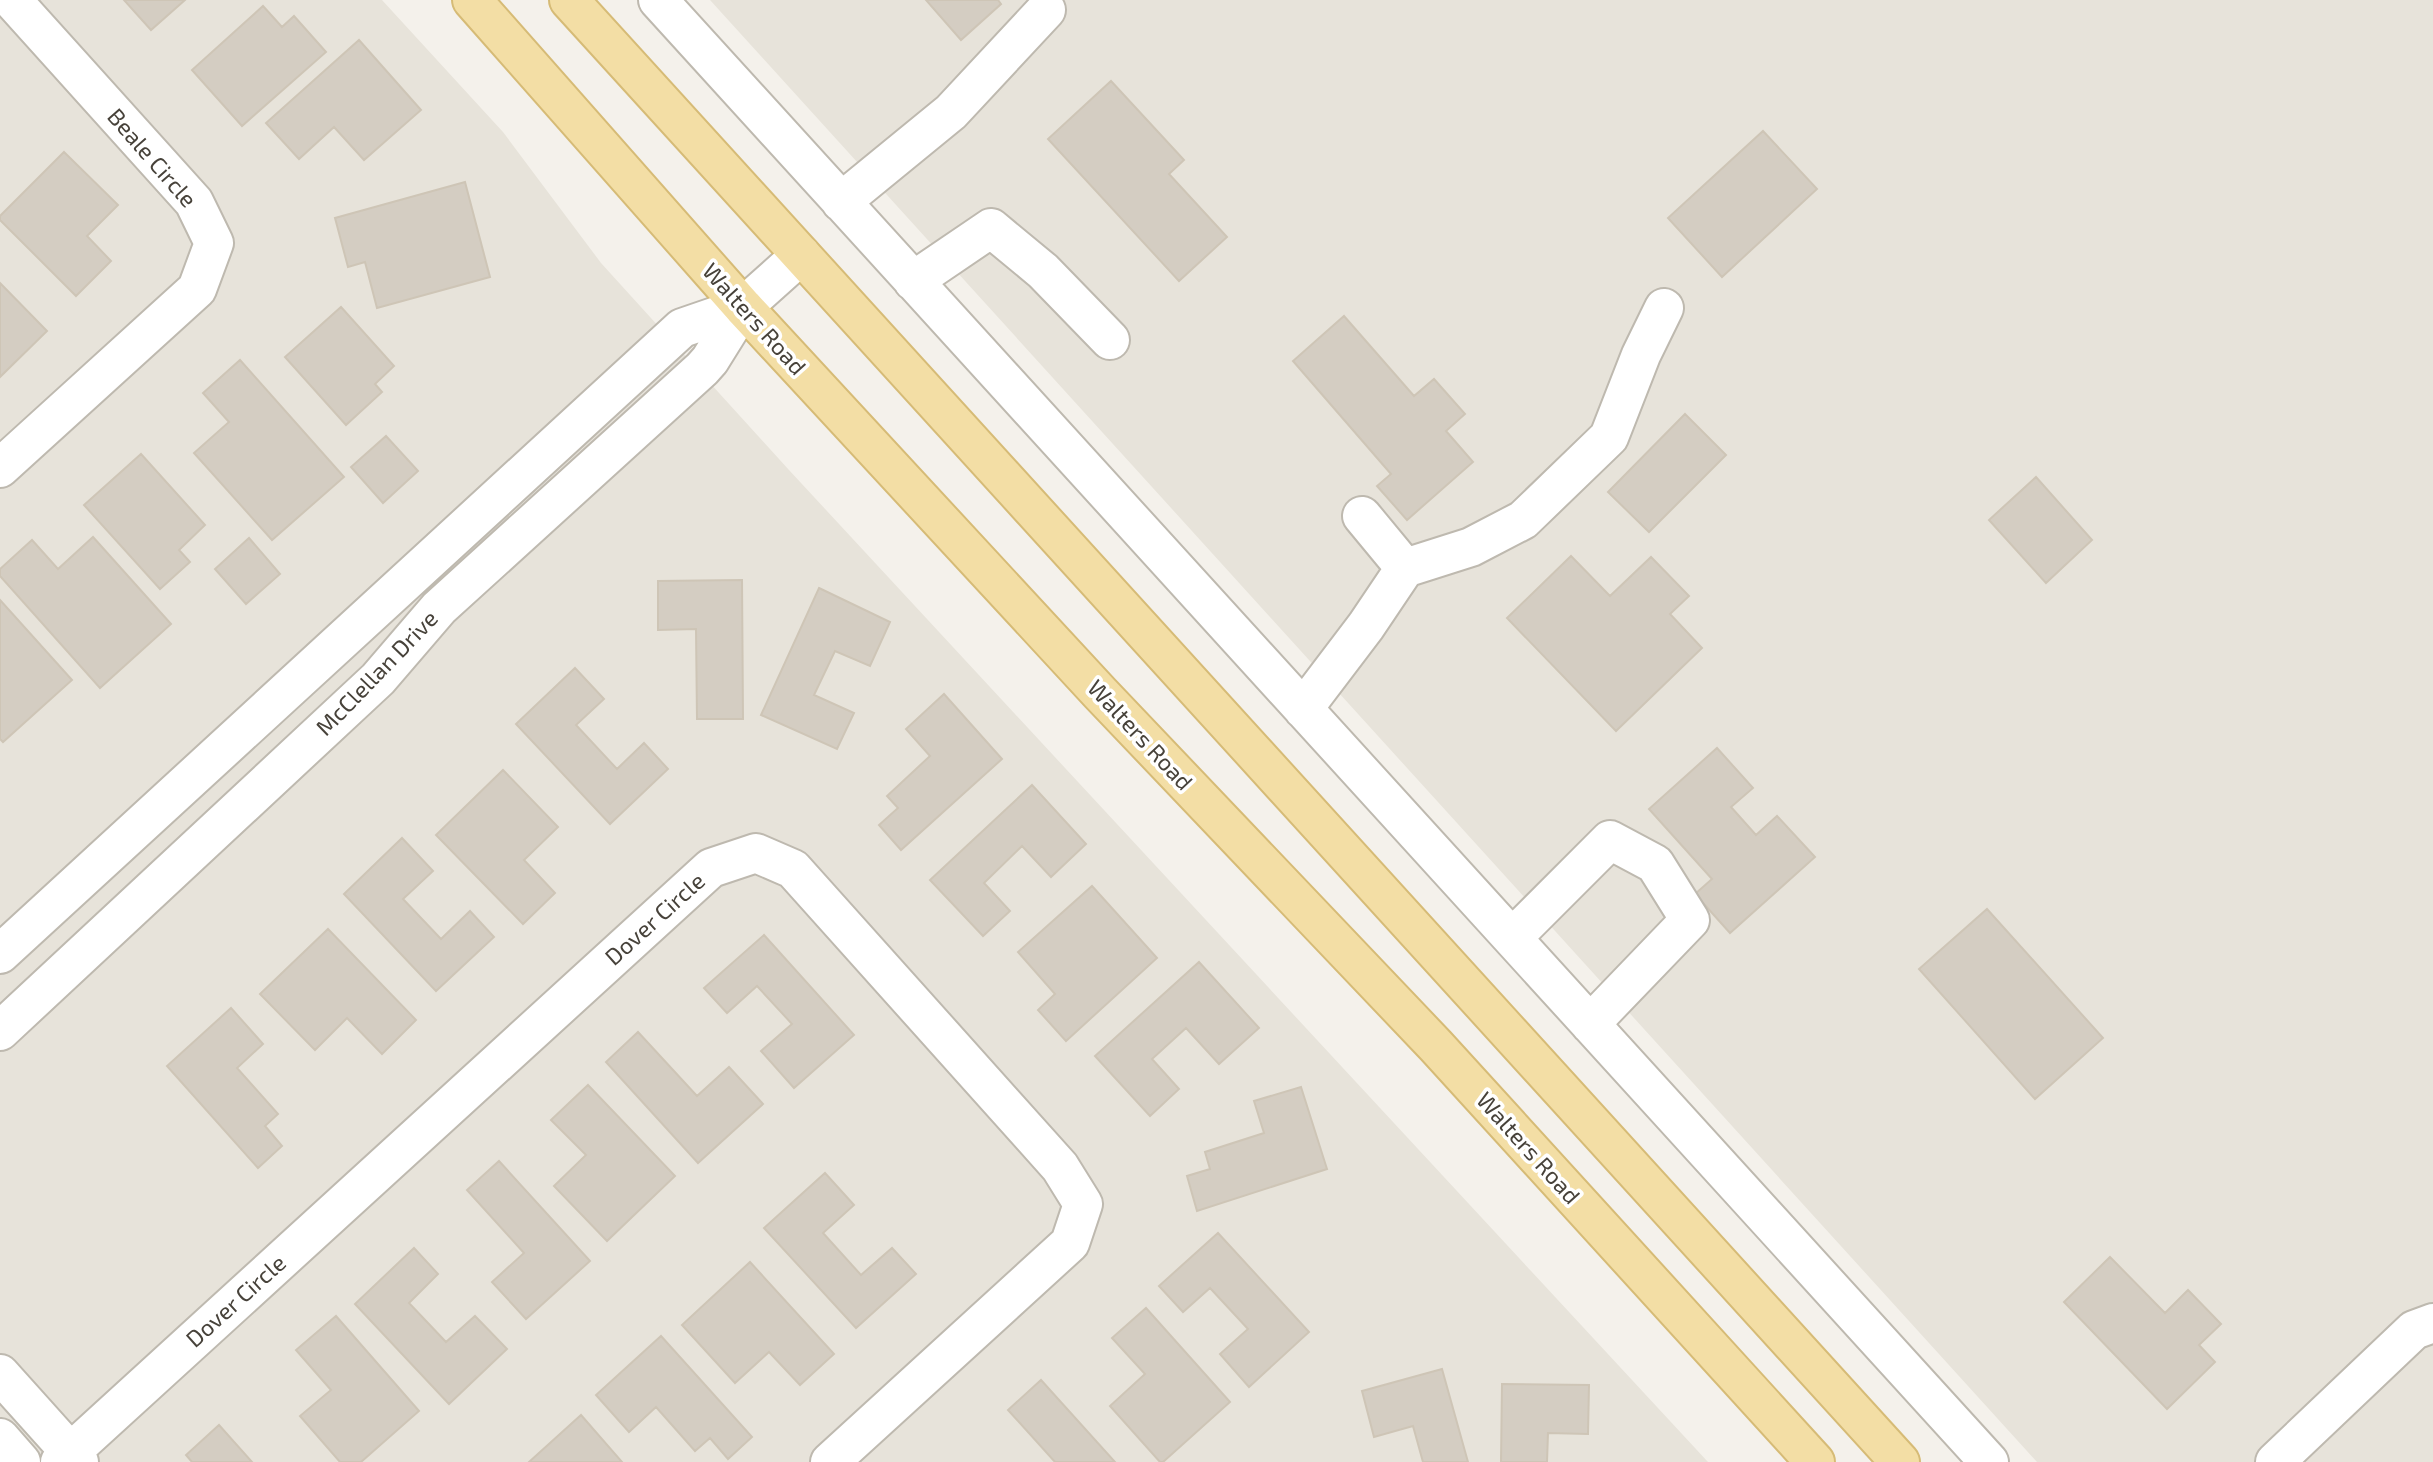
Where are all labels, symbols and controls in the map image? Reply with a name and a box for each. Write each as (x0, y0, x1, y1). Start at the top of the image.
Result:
street label: Beale Circle (102, 102, 203, 212)
street label: Walters Road (697, 257, 812, 380)
street label: McClellan Drive (310, 604, 443, 741)
street label: Walters Road (1082, 673, 1199, 795)
street label: Dover Circle (599, 866, 710, 970)
street label: Walters Road (1471, 1086, 1586, 1209)
street label: Dover Circle (180, 1248, 291, 1352)

